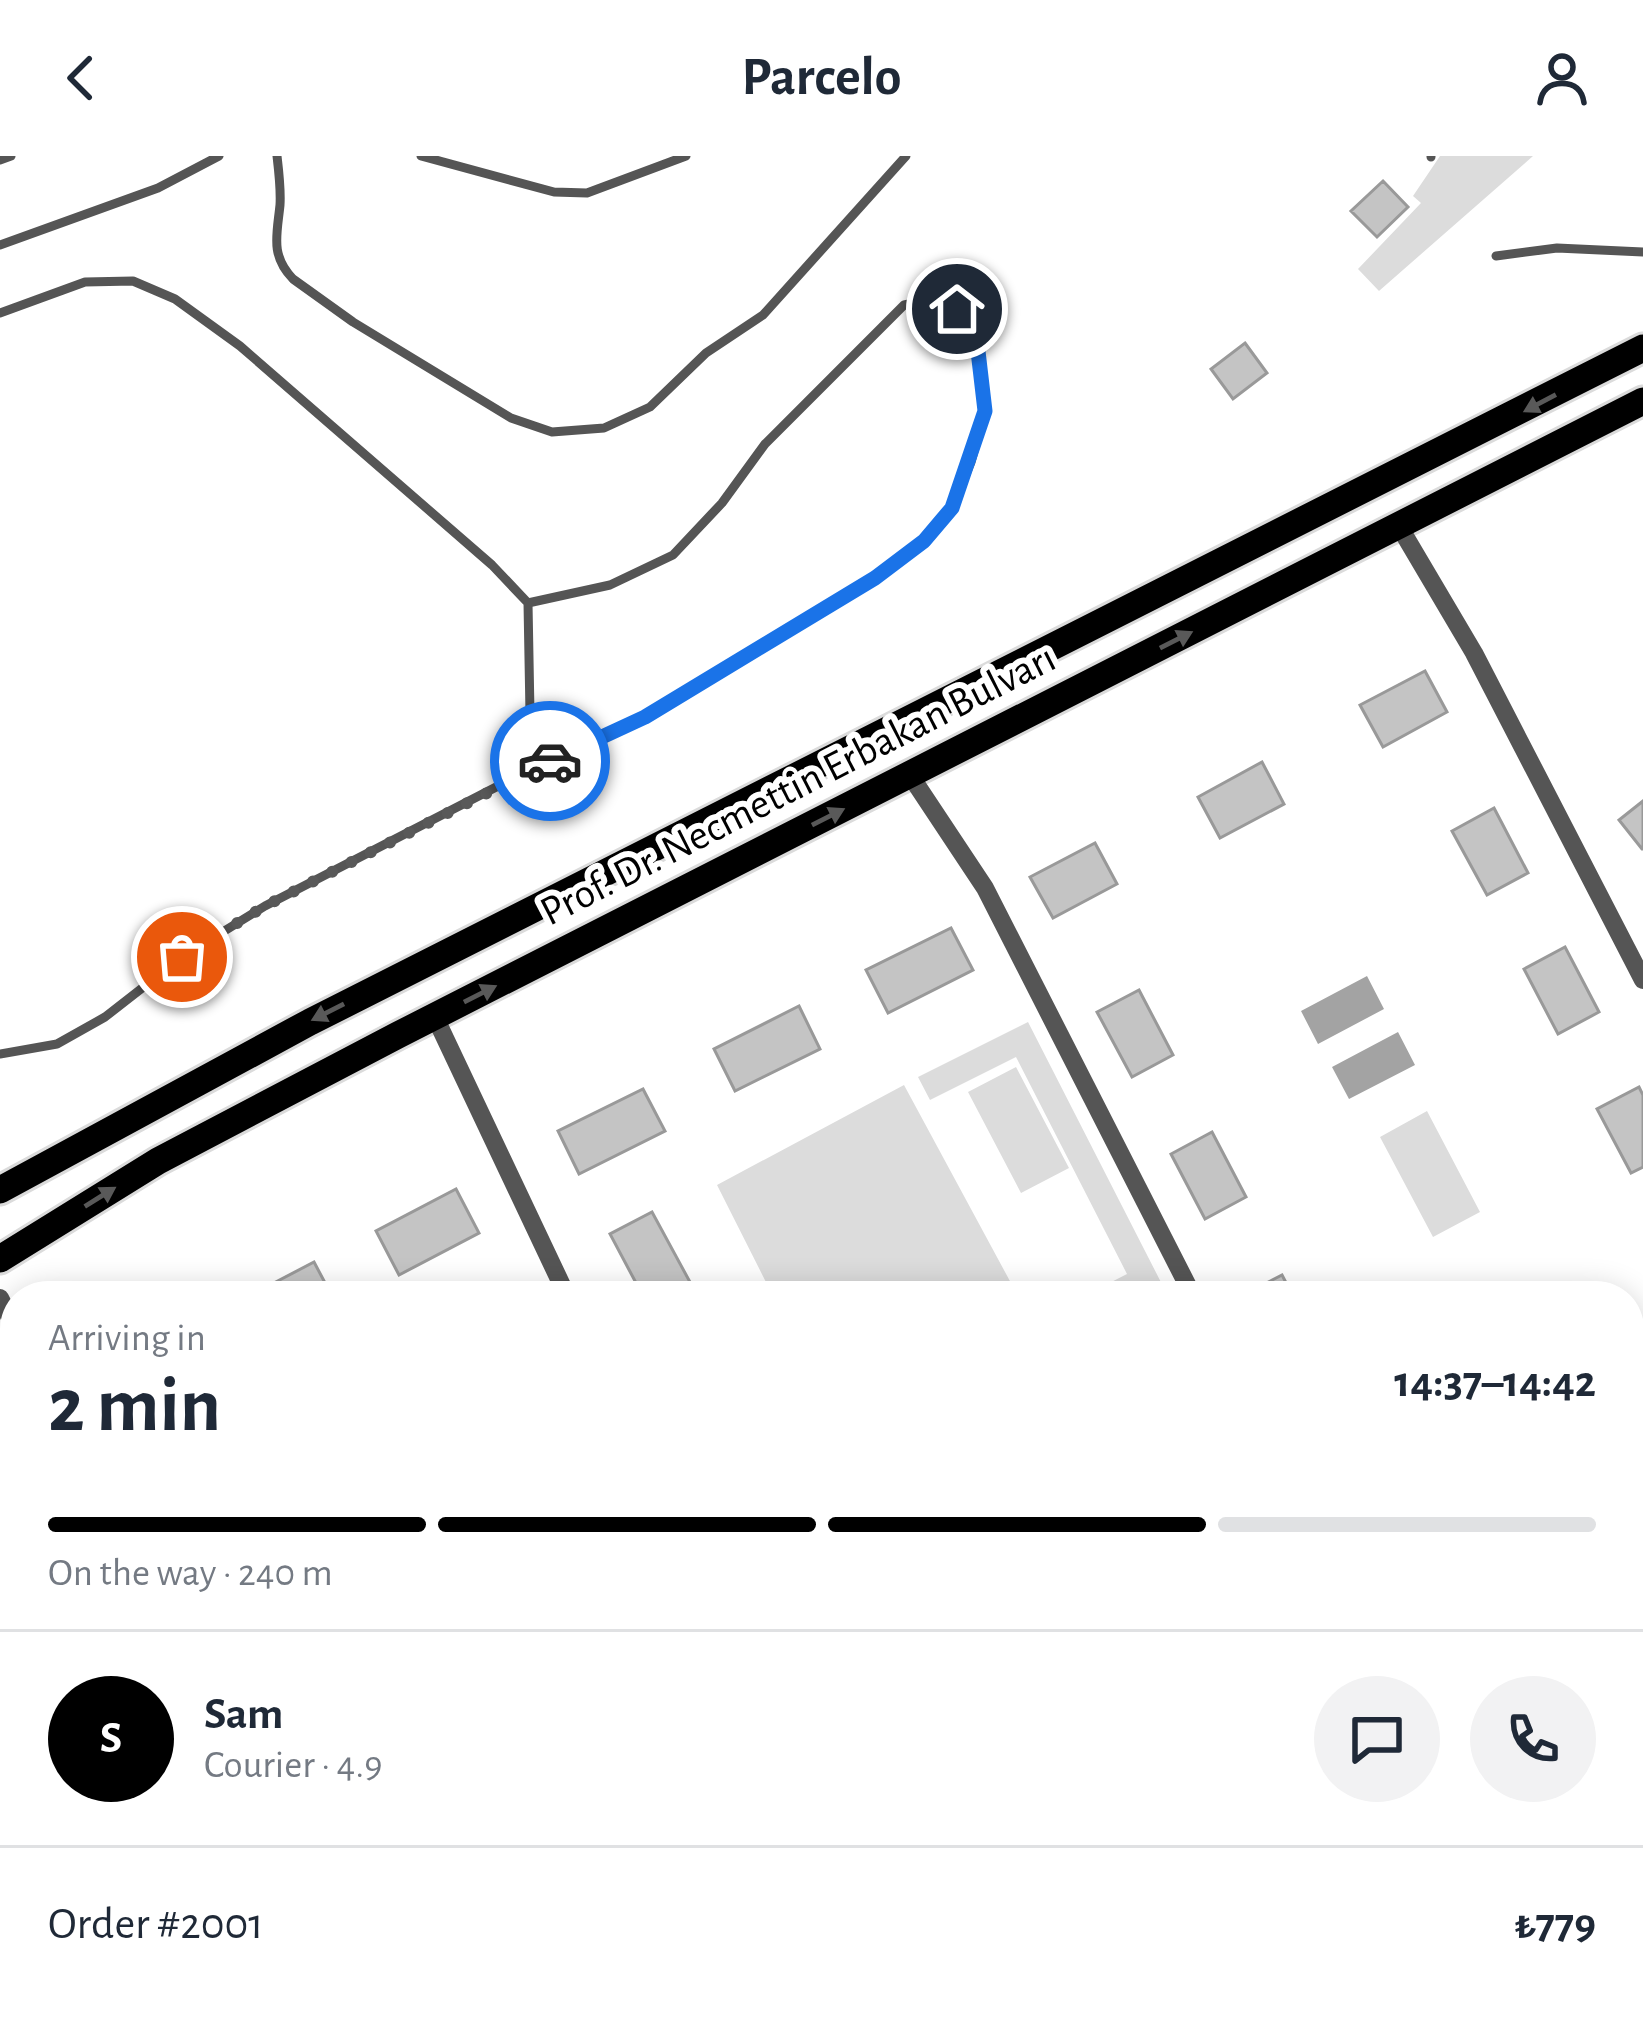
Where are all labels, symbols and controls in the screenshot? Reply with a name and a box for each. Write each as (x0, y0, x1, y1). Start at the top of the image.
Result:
icon: back (48, 45, 114, 111)
icon: person (1529, 45, 1595, 111)
text: Parcelo (741, 51, 902, 105)
pin (906, 258, 1008, 360)
icon: home (924, 276, 990, 342)
one-way arrow (1522, 392, 1557, 413)
one-way arrow (1158, 630, 1193, 651)
street label: Prof. Dr. Necmettin Erbakan Bulvarı (534, 636, 1062, 934)
courier (490, 701, 610, 821)
icon: car (517, 728, 583, 794)
one-way arrow (811, 807, 845, 828)
pin (131, 906, 233, 1008)
icon: bag (149, 924, 215, 990)
one-way arrow (463, 984, 498, 1004)
one-way arrow (311, 1002, 346, 1022)
one-way arrow (83, 1187, 116, 1209)
text: Arriving in (48, 1319, 206, 1358)
text: 14:37–14:42 (1394, 1360, 1596, 1405)
text: 2 min (48, 1368, 221, 1446)
text: On the way · 240 m (48, 1554, 333, 1593)
button: chat (1314, 1676, 1440, 1802)
button: phone (1470, 1676, 1596, 1802)
text: Sam (204, 1692, 283, 1737)
text: S (100, 1716, 122, 1761)
text: Courier · 4.9 (204, 1746, 383, 1785)
text: Order #2001 (48, 1902, 264, 1947)
text: ₺779 (1514, 1902, 1596, 1947)

